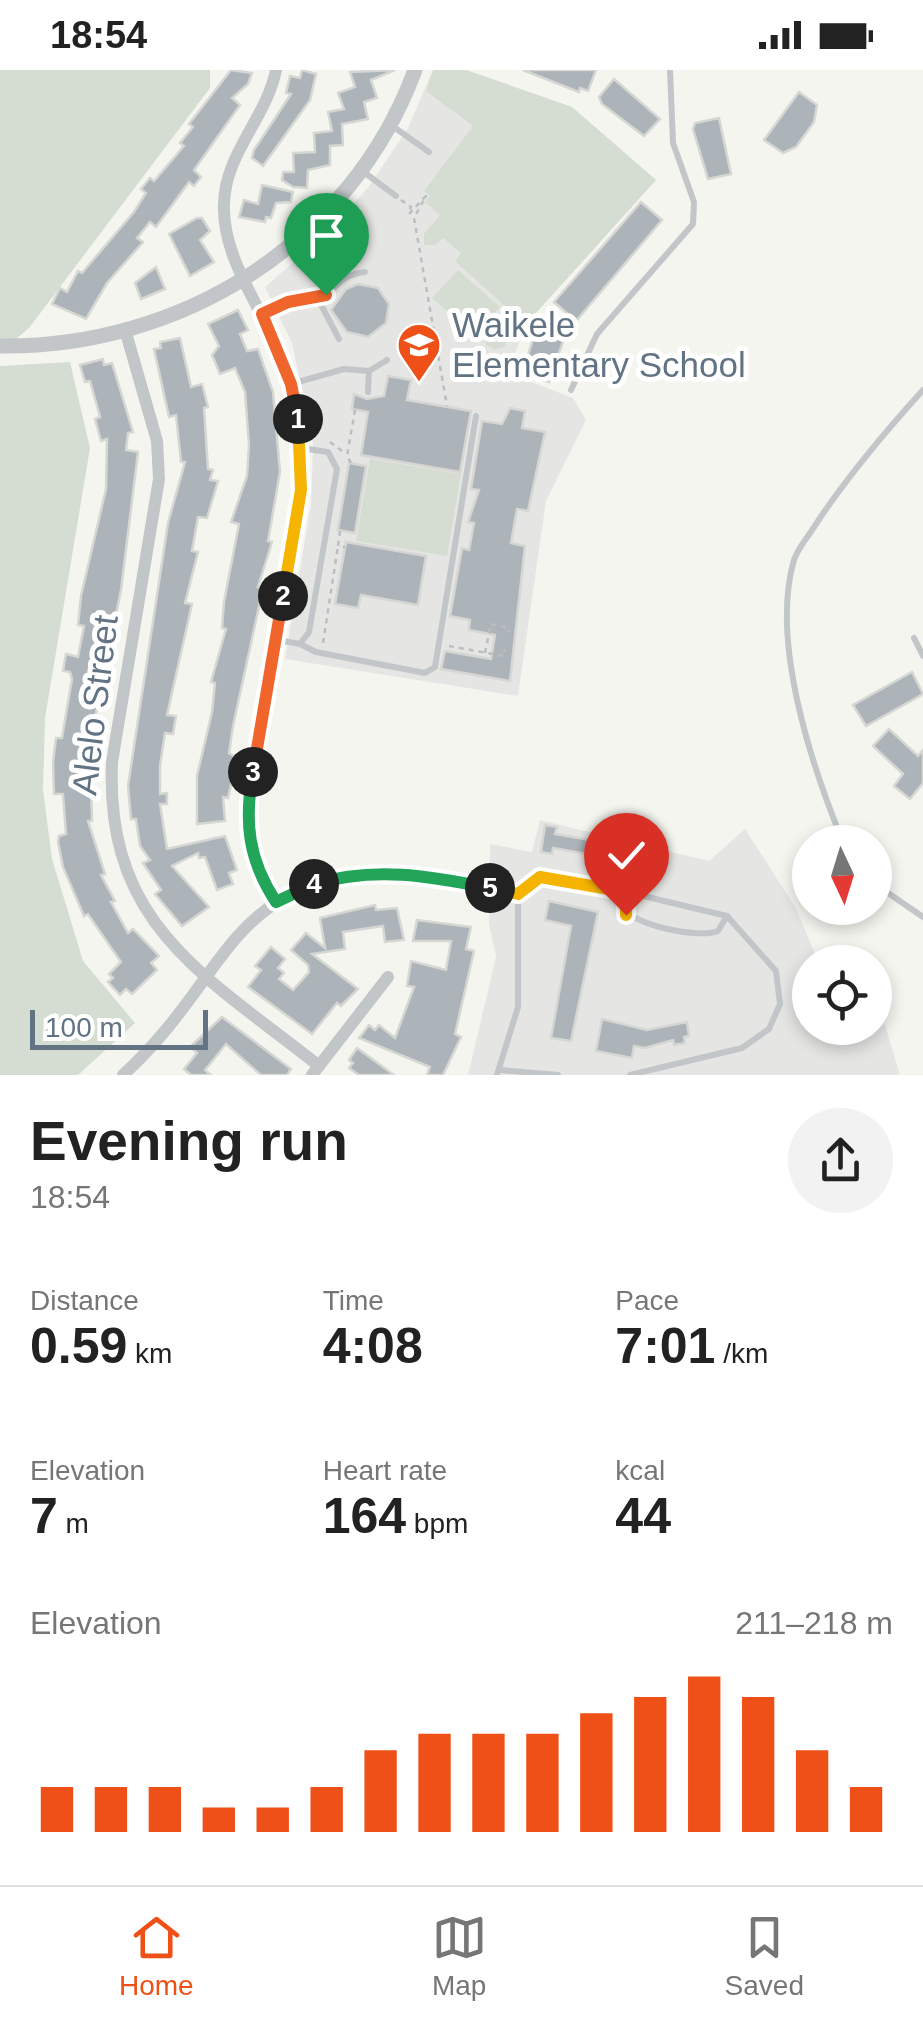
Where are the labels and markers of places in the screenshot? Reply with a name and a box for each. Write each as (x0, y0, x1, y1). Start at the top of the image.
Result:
pin (284, 193, 369, 296)
place label: Waikele Elementary School (452, 305, 746, 384)
school or university icon: Waikele Elementary School (396, 322, 442, 383)
pin: 1 (273, 394, 323, 444)
pin: 2 (258, 571, 308, 621)
pin: 3 (228, 747, 278, 797)
pin (584, 813, 669, 916)
pin: 4 (289, 859, 339, 909)
pin: 5 (465, 863, 515, 913)

